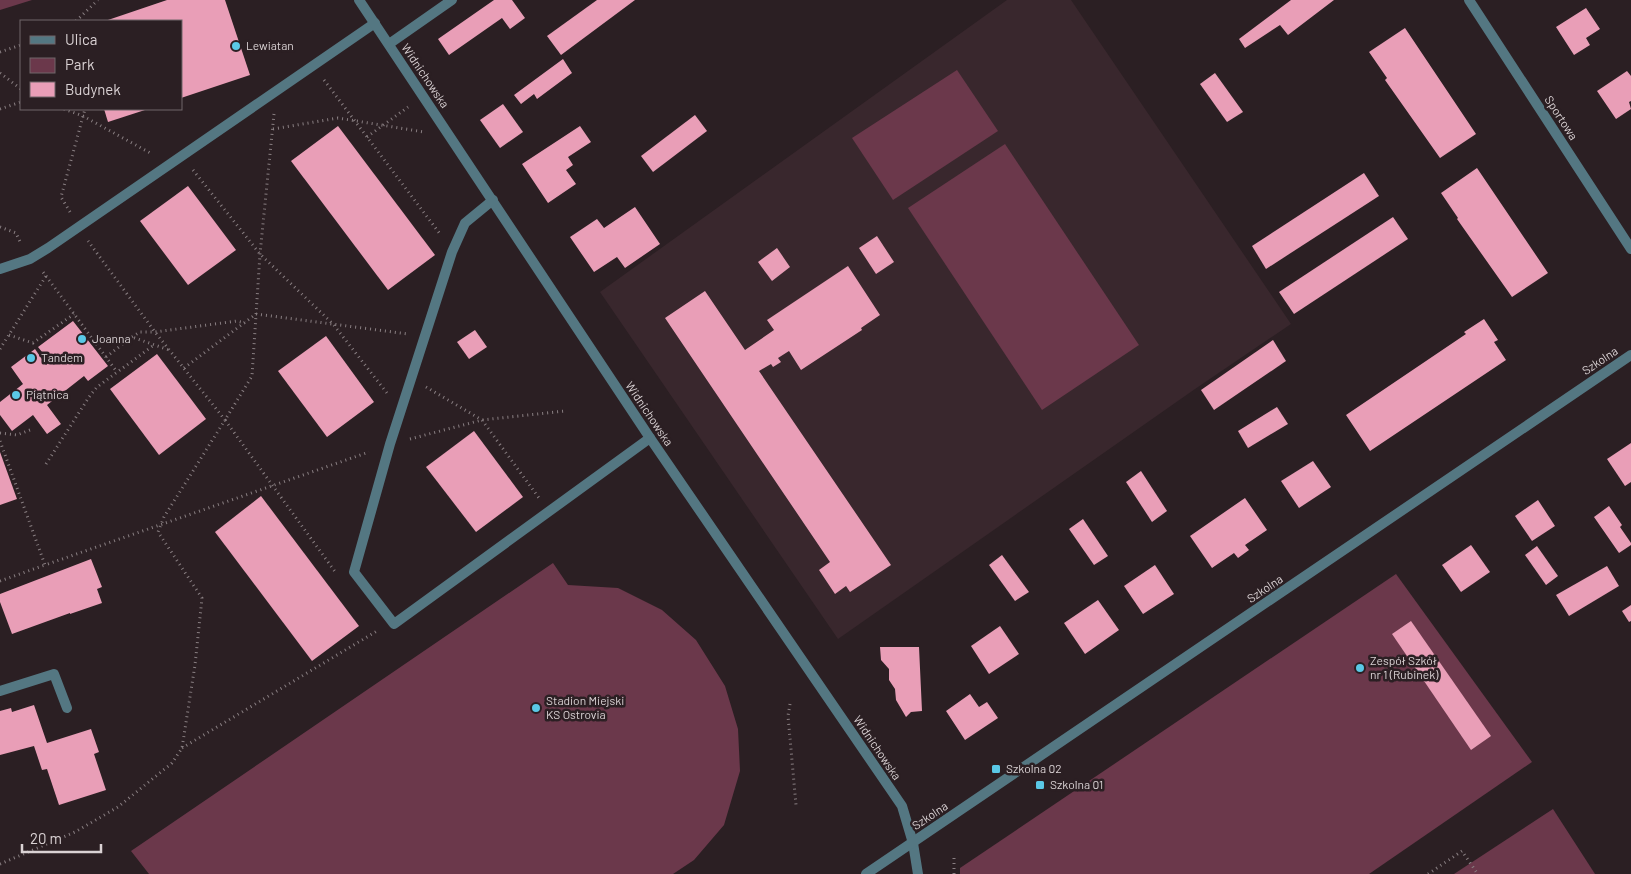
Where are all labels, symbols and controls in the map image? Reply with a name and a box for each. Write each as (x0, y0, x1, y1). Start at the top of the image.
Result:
legend (20, 20, 182, 110)
text: Ulica (65, 30, 97, 48)
place label: Lewiatan (246, 38, 294, 52)
marker: Lewiatan (230, 40, 242, 52)
street label: Widnichowska (399, 41, 453, 110)
text: Park (65, 55, 95, 73)
text: Budynek (65, 80, 121, 98)
street label: Sportowa (1542, 93, 1581, 142)
place label: Joanna (92, 331, 131, 345)
marker: Joanna (76, 333, 88, 345)
street label: Szkolna (1579, 343, 1620, 377)
place label: Tandem (41, 350, 83, 364)
marker: Tandem (25, 352, 37, 364)
street label: Widnichowska (623, 379, 677, 448)
place label: Piątnica (26, 387, 69, 401)
marker: Piątnica (10, 389, 22, 401)
street label: Szkolna (1244, 571, 1285, 605)
place label: Zespół Szkół nr 1 (Rubinek) (1370, 653, 1439, 681)
marker: Zespół Szkół nr 1 (Rubinek) (1354, 662, 1366, 674)
place label: Stadion Miejski KS Ostrovia (546, 693, 624, 721)
marker: Stadion Miejski KS Ostrovia (530, 702, 542, 714)
street label: Widnichowska (851, 713, 905, 782)
place label: Szkolna 02 (1006, 761, 1062, 775)
marker: Szkolna 02 (990, 763, 1002, 775)
place label: Szkolna 01 (1050, 777, 1103, 791)
marker: Szkolna 01 (1034, 779, 1046, 791)
street label: Szkolna (909, 798, 950, 832)
scale bar (22, 822, 101, 854)
text: 20 m (30, 829, 62, 847)

